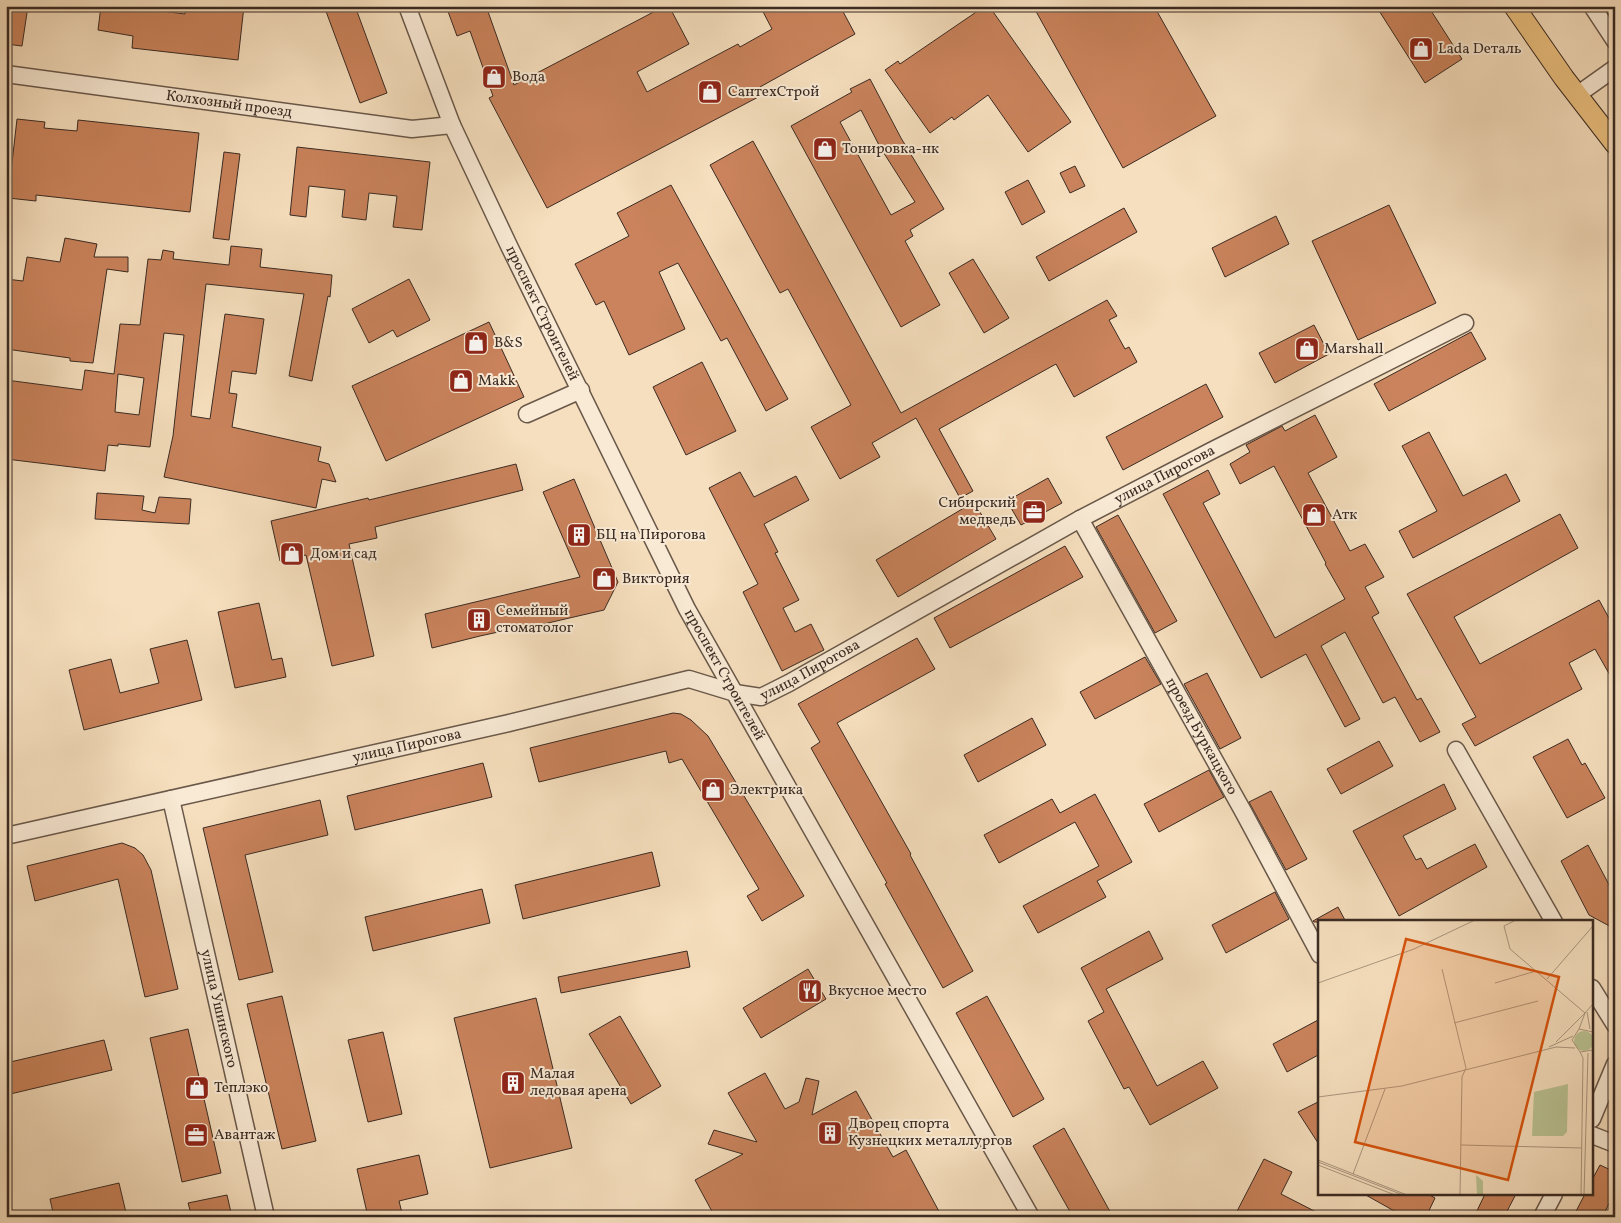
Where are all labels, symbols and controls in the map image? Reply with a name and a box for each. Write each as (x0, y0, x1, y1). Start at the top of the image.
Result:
shop icon: Lada Dеталь (1408, 36, 1434, 62)
place label: Lada Dеталь (1438, 39, 1522, 60)
shop icon: Вода (481, 64, 507, 90)
place label: Вода (512, 67, 545, 88)
shop icon: СантехСтрой (697, 79, 723, 105)
place label: СантехСтрой (728, 82, 819, 103)
street label: Колхозный проезд (165, 85, 294, 123)
shop icon: Тонировка-нк (812, 136, 838, 162)
place label: Тонировка-нк (842, 139, 939, 160)
street label: проспект Строителей (500, 242, 584, 384)
shop icon: B&S (463, 330, 489, 356)
place label: B&S (494, 333, 523, 354)
shop icon: Marshall (1294, 336, 1320, 362)
place label: Marshall (1324, 339, 1384, 360)
shop icon: Makk (448, 368, 474, 394)
place label: Makk (478, 371, 516, 392)
street label: улица Пирогова (1111, 440, 1219, 510)
place label: Сибирский медведь (938, 493, 1016, 531)
office icon: Сибирский медведь (1021, 499, 1047, 525)
shop icon: Атк (1301, 502, 1327, 528)
place label: Атк (1332, 505, 1357, 526)
building icon: БЦ на Пирогова (566, 522, 592, 548)
place label: БЦ на Пирогова (596, 525, 706, 546)
shop icon: Дом и сад (279, 541, 305, 567)
place label: Дом и сад (310, 544, 377, 565)
shop icon: Виктория (591, 566, 617, 592)
place label: Виктория (622, 569, 690, 590)
place label: Семейный стоматолог (496, 601, 574, 639)
street label: проспект Строителей (679, 605, 770, 744)
building icon: Семейный стоматолог (466, 607, 492, 633)
street label: улица Пирогова (756, 635, 864, 706)
street label: проезд Буркацкого (1160, 674, 1242, 799)
street label: улица Пирогова (350, 723, 464, 768)
shop icon: Электрика (700, 777, 726, 803)
place label: Электрика (730, 780, 803, 801)
inset map (1318, 920, 1594, 1196)
street label: улица Ушинского (195, 947, 242, 1070)
restaurant icon: Вкусное место (797, 978, 823, 1004)
place label: Вкусное место (828, 981, 927, 1002)
place label: Малая ледовая арена (530, 1064, 627, 1102)
building icon: Малая ледовая арена (500, 1070, 526, 1096)
shop icon: Теплэко (184, 1075, 210, 1101)
place label: Теплэко (214, 1078, 268, 1099)
place label: Дворец спорта Кузнецких металлургов (848, 1114, 1012, 1152)
building icon: Дворец спорта Кузнецких металлургов (817, 1120, 843, 1146)
office icon: Авантаж (183, 1122, 209, 1148)
place label: Авантаж (214, 1125, 276, 1146)

